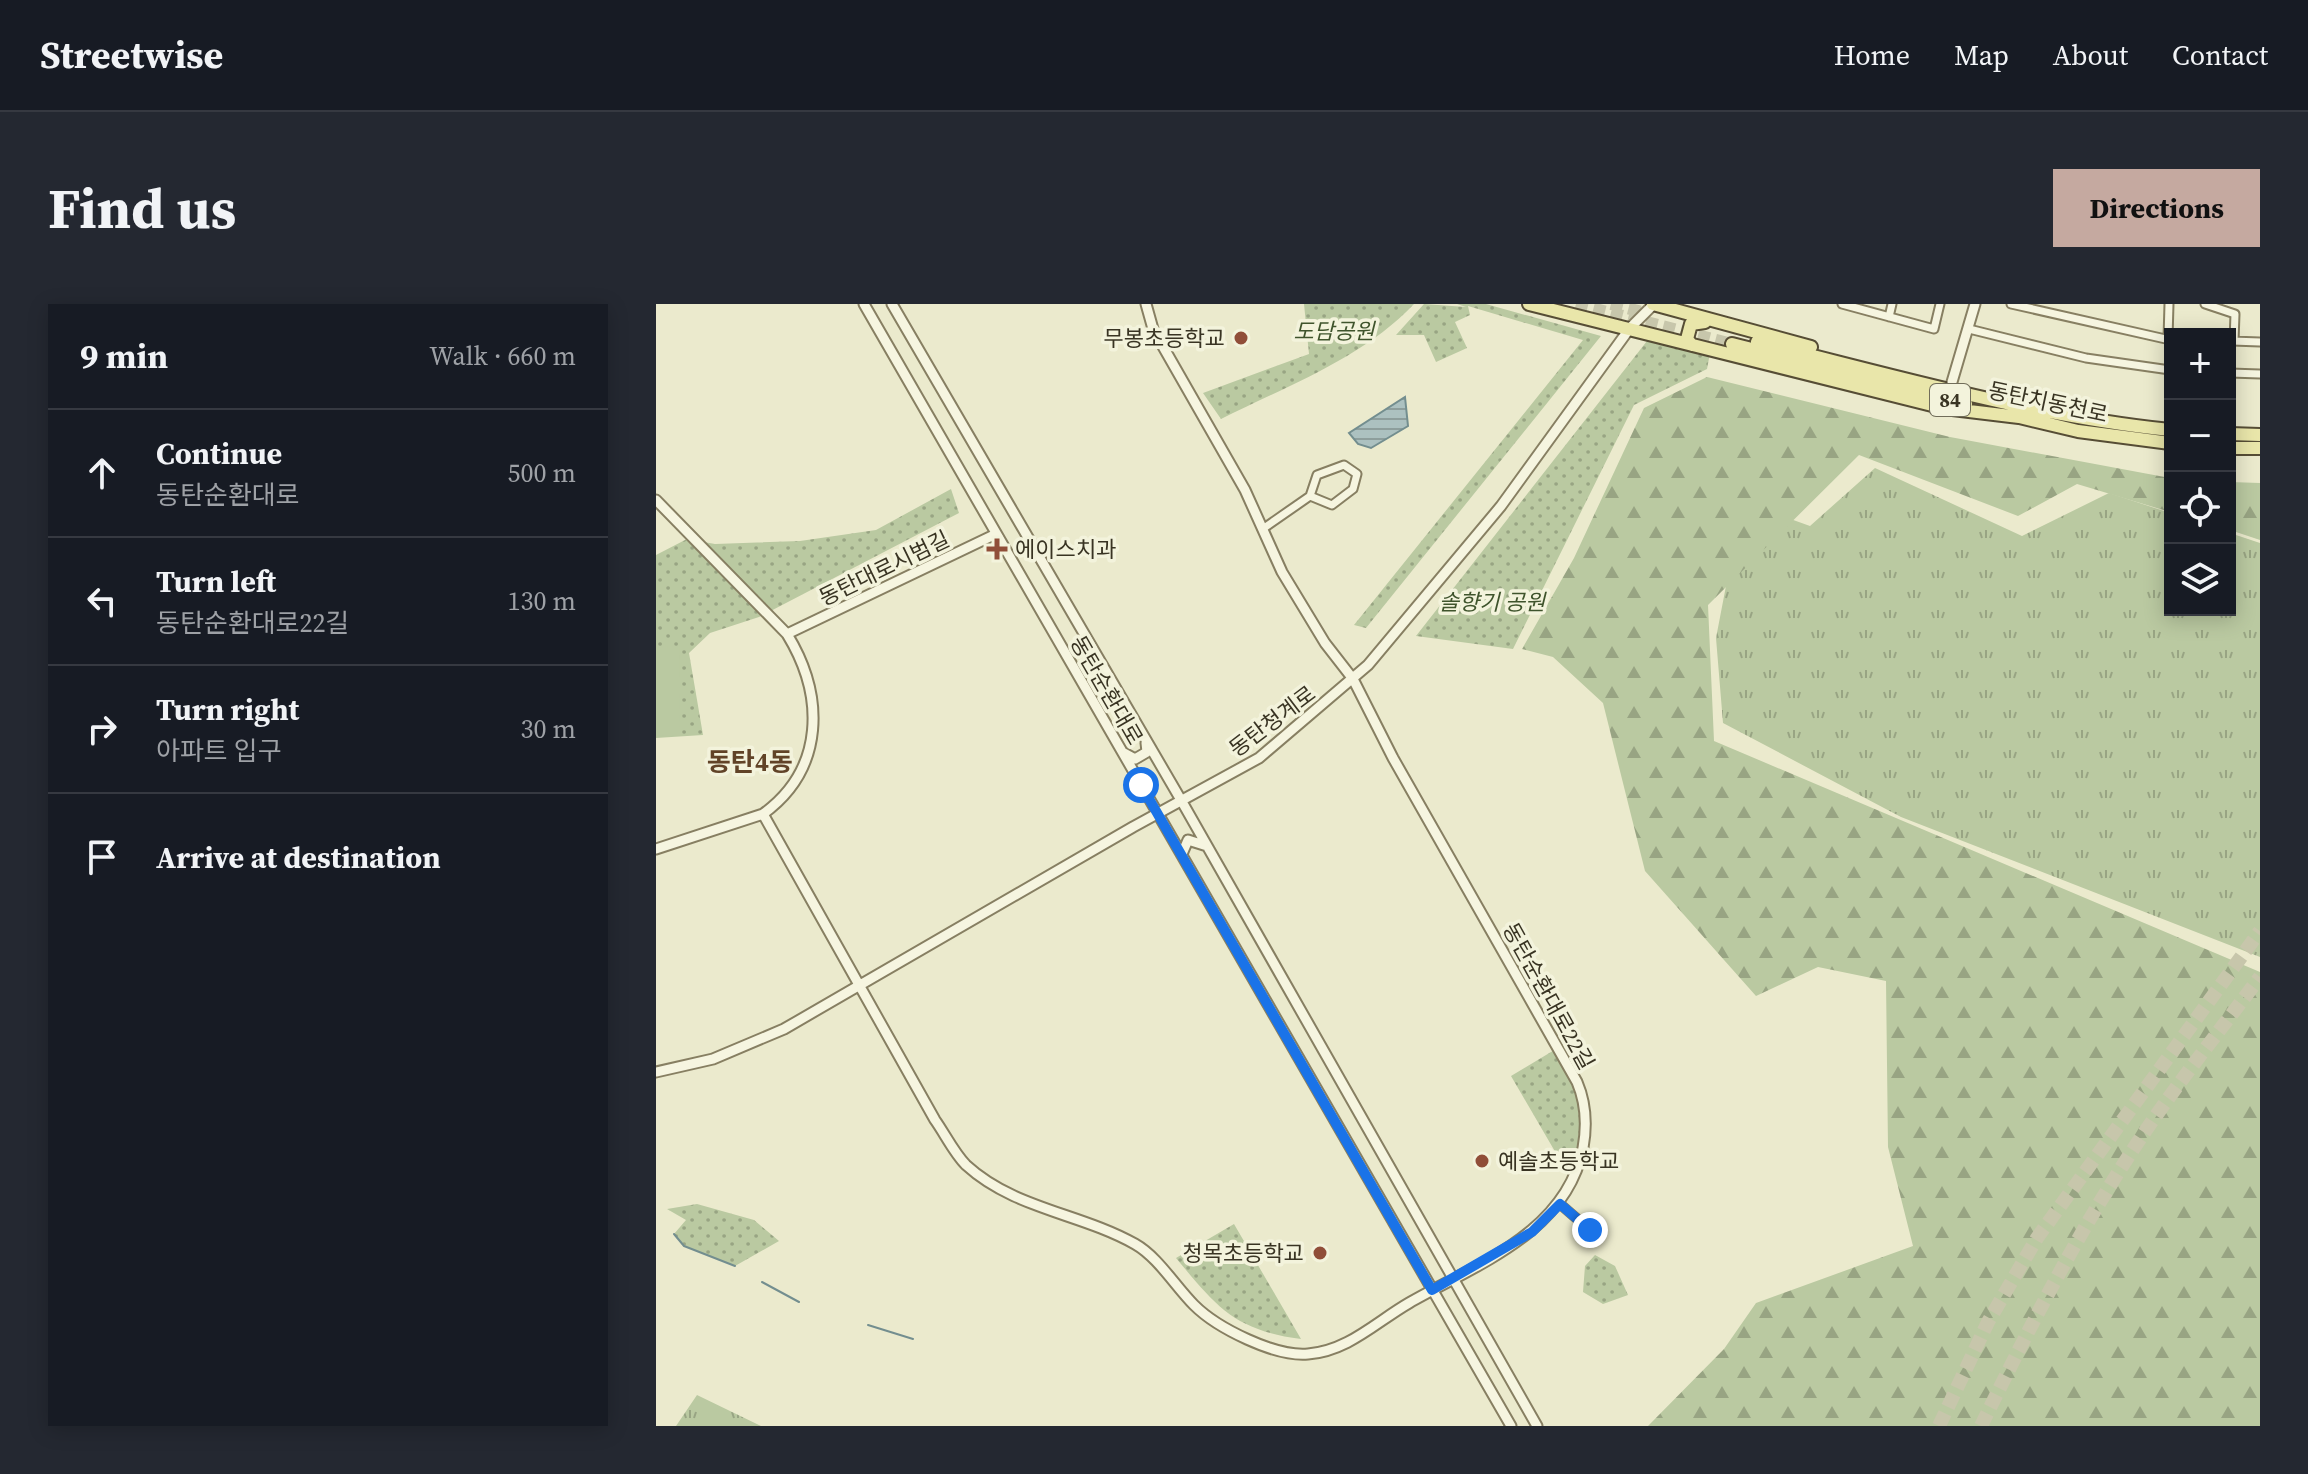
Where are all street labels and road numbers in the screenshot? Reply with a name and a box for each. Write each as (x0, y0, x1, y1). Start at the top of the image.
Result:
street label: 동탄치동천로 (1985, 375, 2111, 429)
road number: 84 (1930, 384, 1970, 416)
street label: 동탄대로시범길 (814, 523, 954, 613)
street label: 동탄순환대로 (1064, 630, 1150, 750)
street label: 동탄청계로 (1223, 679, 1321, 763)
street label: 동탄순환대로22길 (1496, 917, 1602, 1075)

